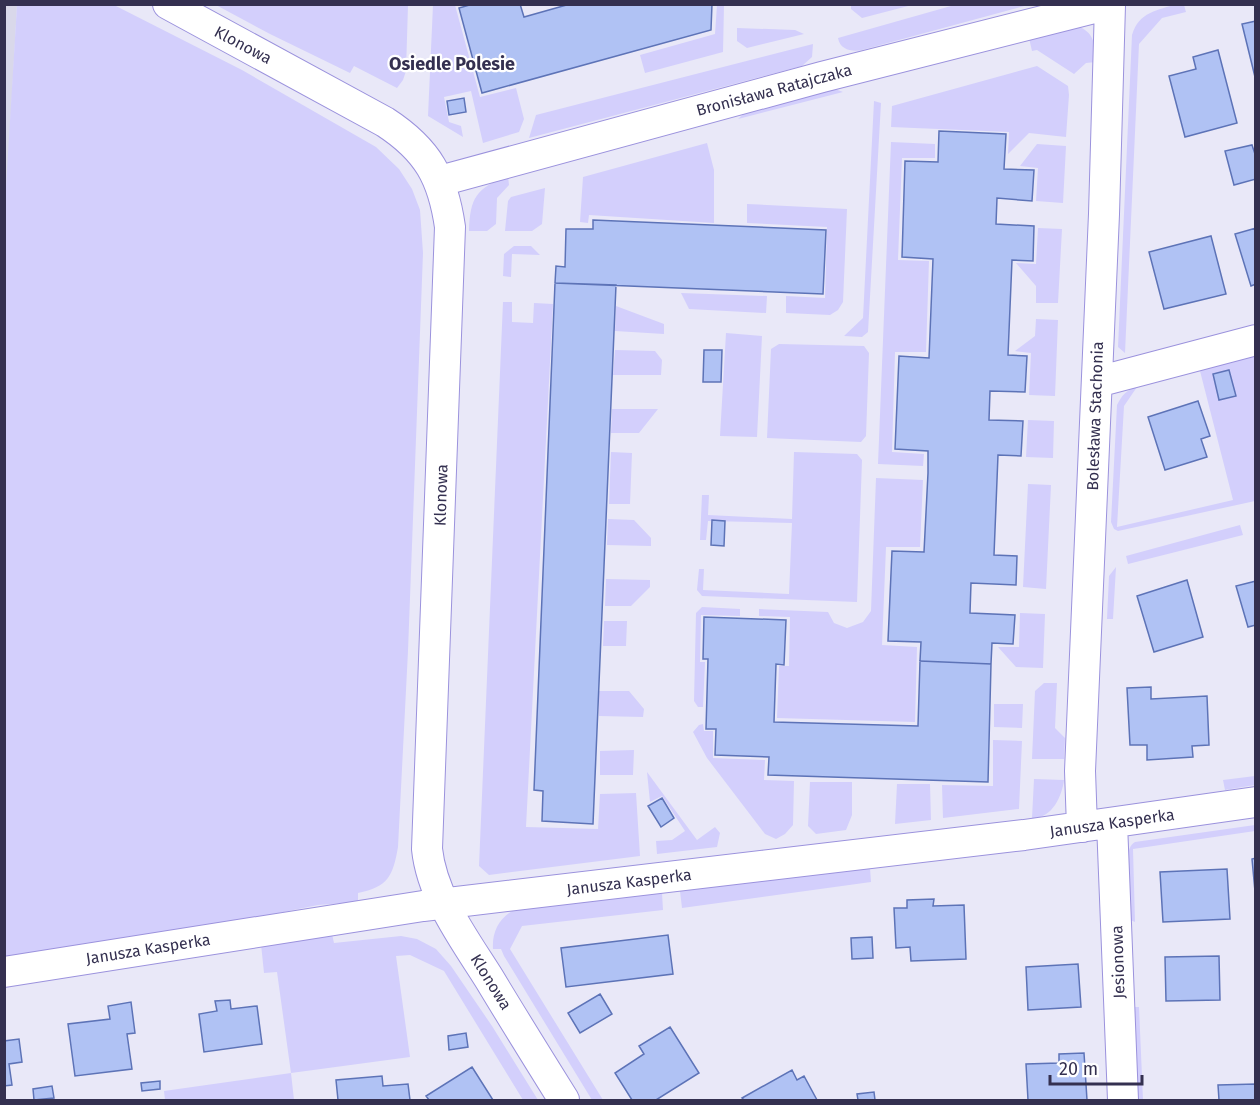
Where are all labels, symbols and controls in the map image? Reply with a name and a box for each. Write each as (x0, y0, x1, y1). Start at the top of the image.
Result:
street label: Klonowa (211, 22, 275, 68)
district label: Osiedle Polesie (389, 53, 515, 75)
street label: Bronisława Ratajczaka (694, 60, 854, 120)
street label: Bolesława Stachonia (1083, 341, 1107, 491)
street label: Klonowa (430, 464, 452, 526)
street label: Janusza Kasperka (1048, 805, 1176, 841)
street label: Janusza Kasperka (565, 865, 693, 899)
street label: Jesionowa (1107, 925, 1129, 999)
street label: Janusza Kasperka (84, 930, 212, 968)
street label: Klonowa (466, 951, 516, 1013)
scale bar (1050, 1048, 1142, 1086)
text: 20 m (1059, 1058, 1098, 1080)

